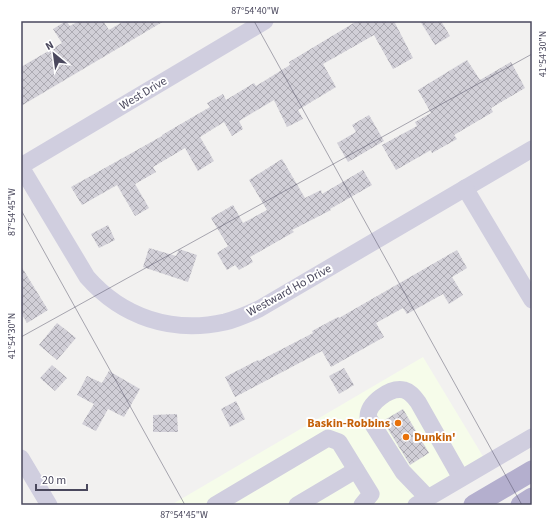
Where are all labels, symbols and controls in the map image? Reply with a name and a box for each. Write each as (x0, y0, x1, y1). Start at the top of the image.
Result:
text: 87°54'40"W (231, 4, 279, 18)
text: 41°54'30"N (536, 31, 550, 77)
north arrow (34, 34, 74, 74)
text: N (43, 37, 56, 54)
street label: West Drive (116, 73, 170, 114)
text: 87°54'45"W (5, 188, 19, 236)
street label: Westward Ho Drive (244, 260, 335, 321)
text: 41°54'30"N (5, 313, 19, 359)
place label: Baskin-Robbins (307, 415, 390, 432)
marker: Baskin-Robbins (393, 418, 403, 428)
place label: Dunkin' (414, 429, 456, 446)
marker: Dunkin' (401, 432, 411, 442)
scale bar (36, 466, 87, 492)
text: 20 m (42, 472, 66, 489)
text: 87°54'45"W (160, 508, 208, 522)

